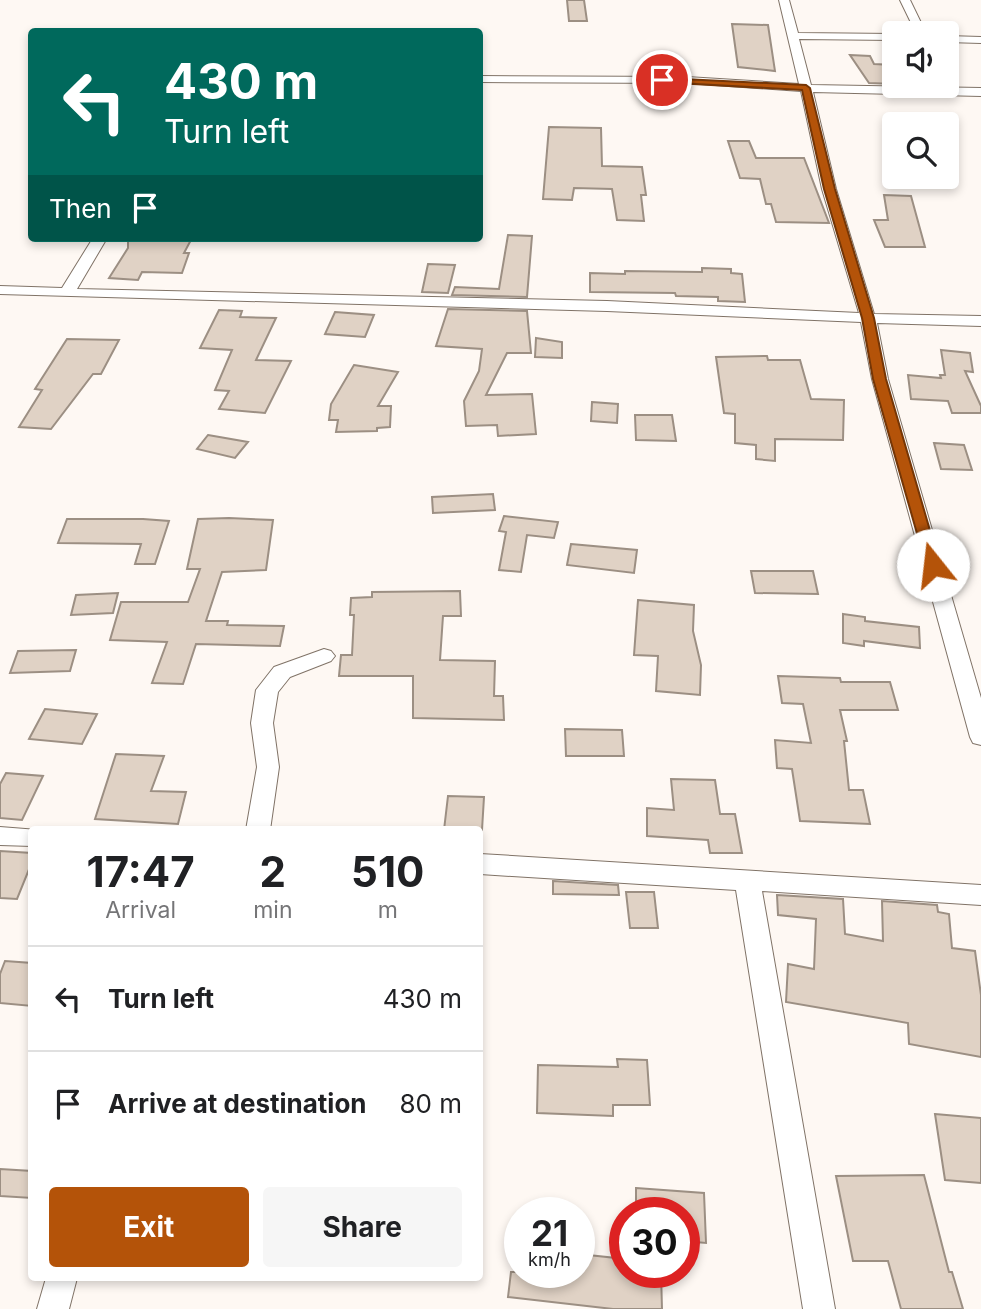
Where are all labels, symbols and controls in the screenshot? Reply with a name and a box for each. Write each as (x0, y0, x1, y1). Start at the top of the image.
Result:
map controls (882, 21, 959, 189)
button: sound (882, 21, 959, 98)
pin (632, 50, 692, 110)
text: 430 m (164, 52, 318, 111)
icon: left (49, 56, 140, 147)
icon: arrive (643, 61, 681, 99)
text: Turn left (164, 112, 289, 151)
button: search (882, 112, 959, 189)
icon: arrive (126, 189, 164, 227)
text: Then (49, 193, 112, 224)
position arrow (896, 528, 970, 602)
text: 17:47 (87, 846, 195, 897)
text: 2 (260, 846, 286, 897)
text: 510 (351, 846, 424, 897)
text: Arrival (105, 896, 176, 924)
text: min (253, 896, 292, 924)
text: m (378, 896, 398, 924)
icon: left (49, 980, 87, 1018)
text: Turn left (108, 983, 214, 1014)
text: 430 m (383, 983, 462, 1014)
icon: arrive (49, 1085, 87, 1123)
text: Arrive at destination (108, 1088, 367, 1119)
text: 80 m (399, 1088, 462, 1119)
button: Exit (49, 1187, 249, 1267)
button: Share (263, 1187, 462, 1267)
speed limit sign: 30 (609, 1197, 700, 1288)
text: 21 (531, 1212, 568, 1254)
text: km/h (528, 1249, 571, 1270)

